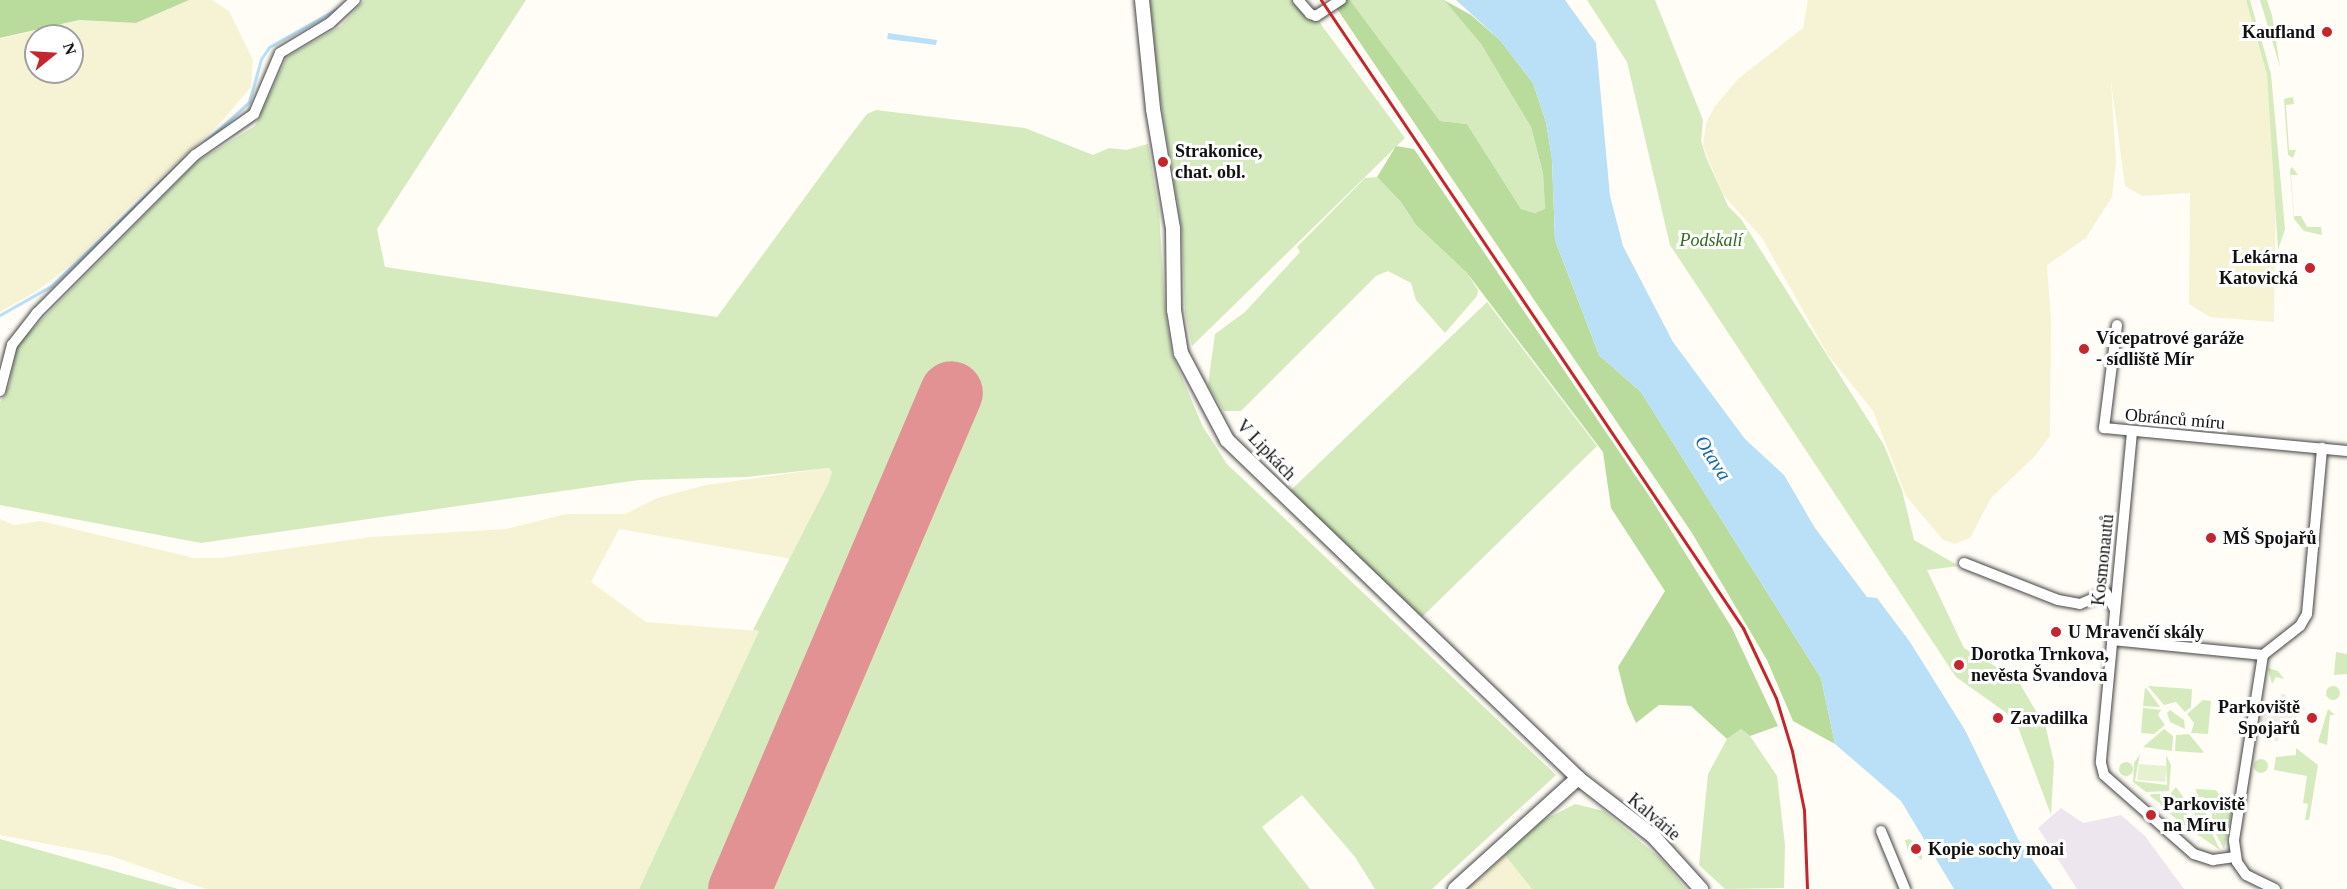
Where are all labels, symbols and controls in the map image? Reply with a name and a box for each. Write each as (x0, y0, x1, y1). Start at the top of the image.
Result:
place label: Kaufland (2242, 21, 2315, 43)
north arrow (24, 24, 84, 84)
marker: Kaufland (2320, 25, 2334, 39)
text: N (60, 41, 80, 57)
place label: Strakonice, chat. obl. (1175, 141, 1262, 184)
marker: Strakonice, chat. obl. (1156, 155, 1170, 169)
park label: Podskalí (1680, 229, 1742, 251)
place label: Lekárna Katovická (2219, 247, 2298, 290)
marker: Lekárna Katovická (2303, 261, 2317, 275)
place label: Vícepatrové garáže - sídliště Mír (2096, 328, 2244, 370)
marker: Vícepatrové garáže - sídliště Mír (2077, 342, 2091, 356)
street label: Obránců míru (2124, 404, 2226, 434)
street label: V Lipkách (1232, 415, 1300, 485)
water label: Otava (1690, 431, 1736, 485)
street label: Kosmonautů (2087, 513, 2119, 607)
place label: MŠ Spojařů (2223, 527, 2317, 549)
marker: MŠ Spojařů (2204, 531, 2218, 545)
place label: U Mravenčí skály (2068, 621, 2204, 643)
marker: U Mravenčí skály (2049, 625, 2063, 639)
place label: Dorotka Trnkova, nevěsta Švandova (1971, 644, 2109, 686)
marker: Dorotka Trnkova, nevěsta Švandova (1952, 658, 1966, 672)
place label: Parkoviště Spojařů (2218, 697, 2300, 740)
place label: Zavadilka (2010, 707, 2088, 729)
marker: Zavadilka (1991, 711, 2005, 725)
marker: Parkoviště Spojařů (2305, 711, 2319, 725)
street label: Kalvárie (1623, 789, 1685, 845)
place label: Parkoviště na Míru (2163, 794, 2245, 836)
marker: Parkoviště na Míru (2144, 808, 2158, 822)
place label: Kopie sochy moai (1928, 838, 2064, 860)
marker: Kopie sochy moai (1909, 842, 1923, 856)

